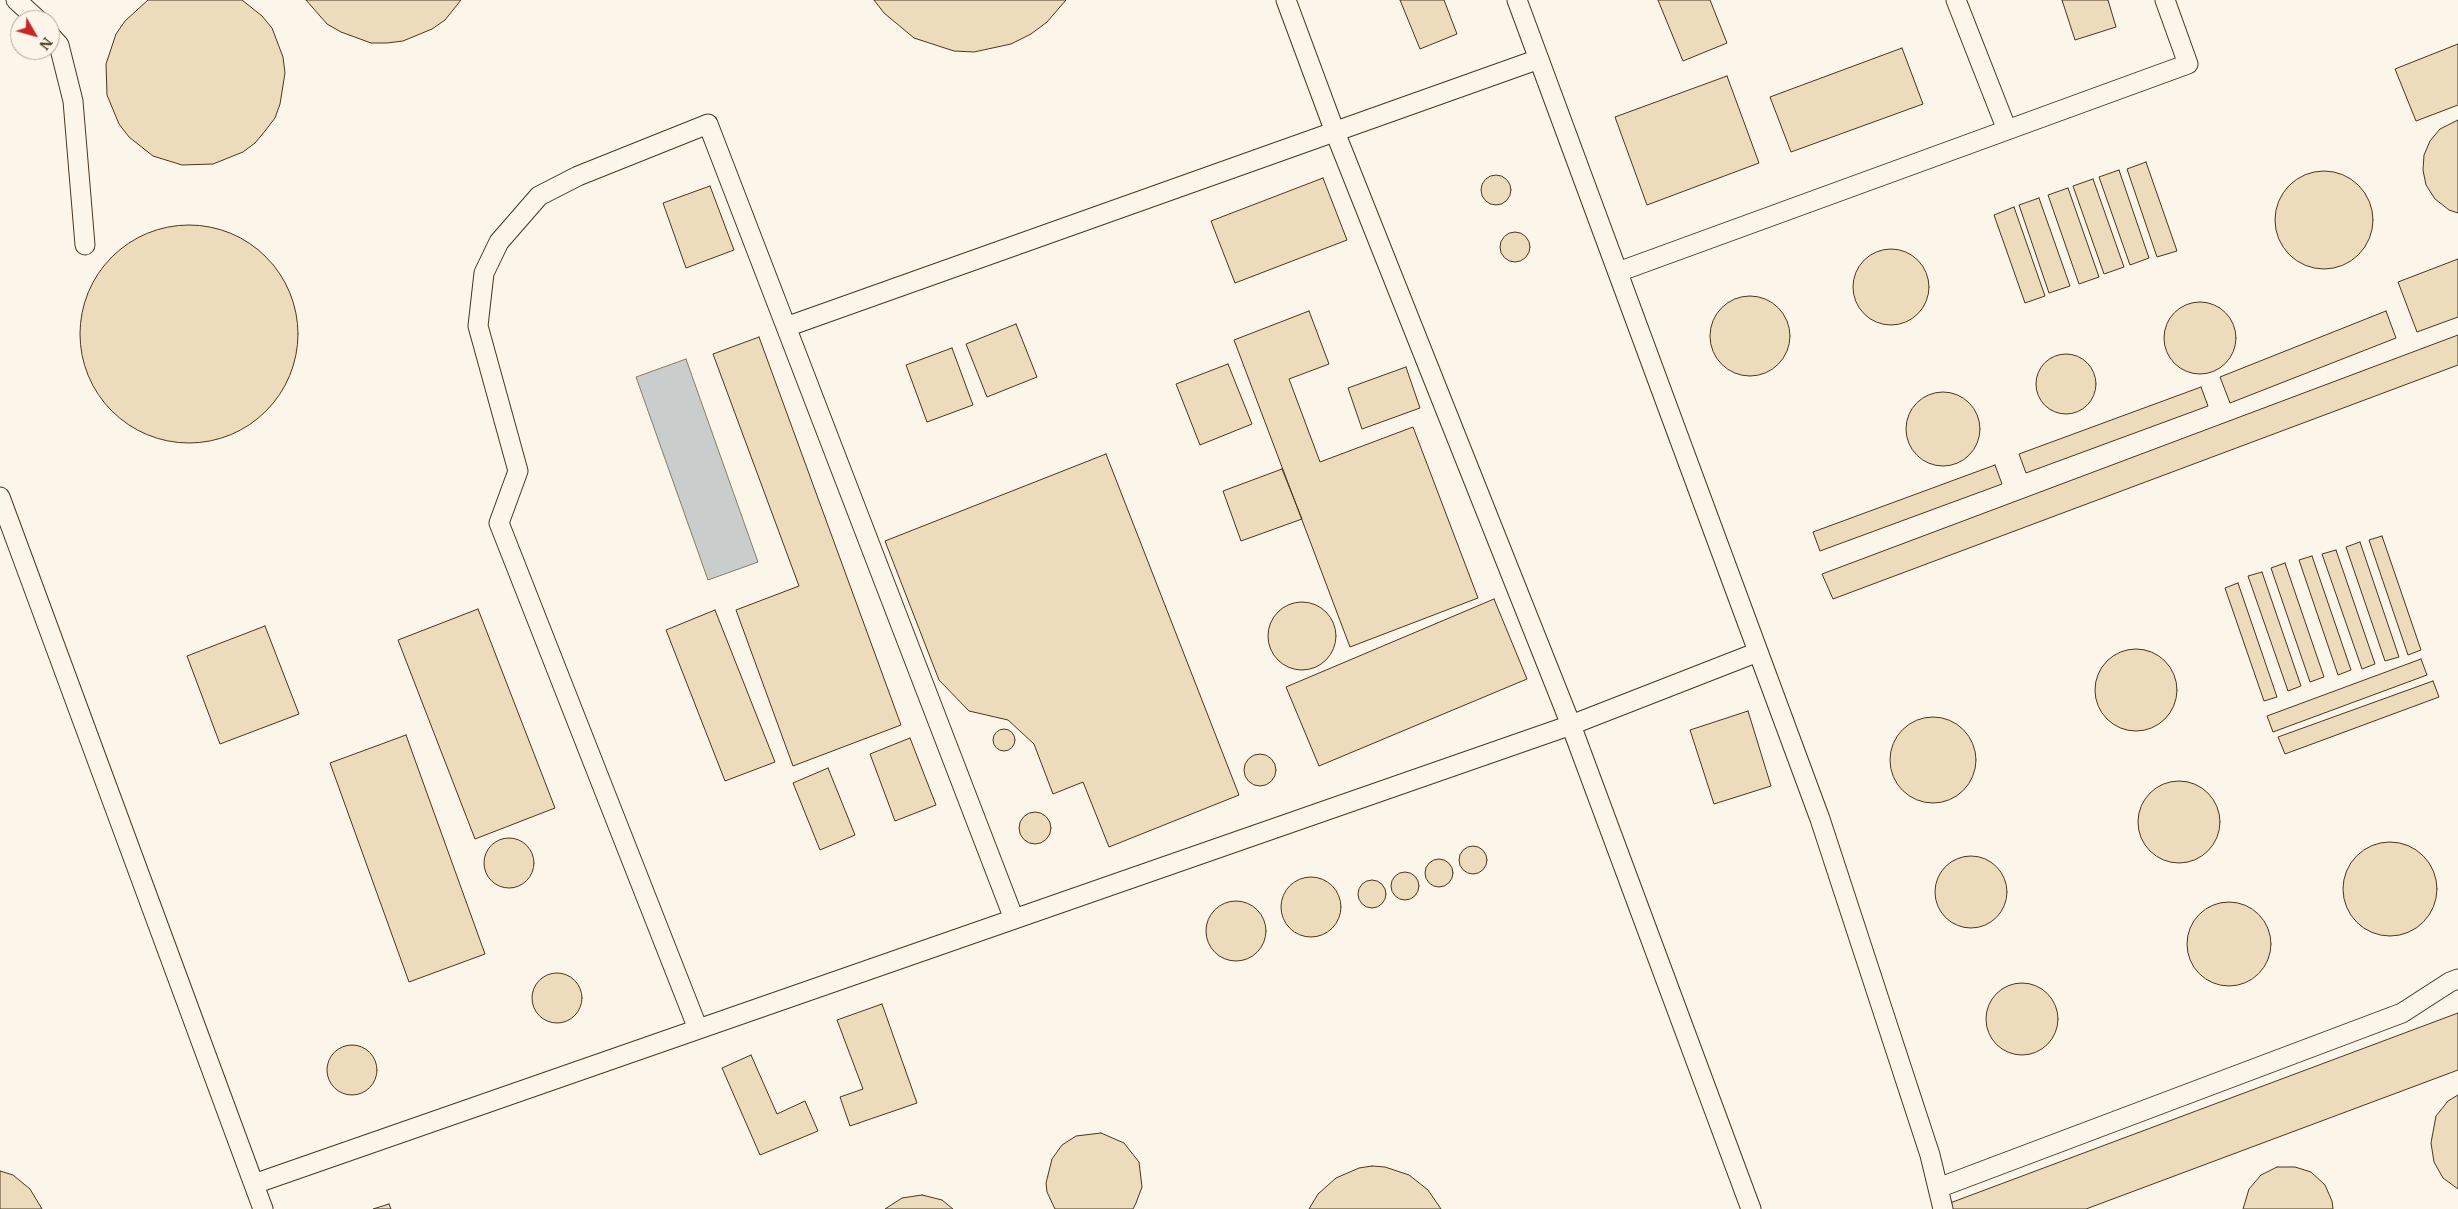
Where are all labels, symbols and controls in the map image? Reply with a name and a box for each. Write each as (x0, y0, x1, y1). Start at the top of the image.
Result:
north arrow (10, 10, 60, 60)
text: N (36, 34, 57, 54)

